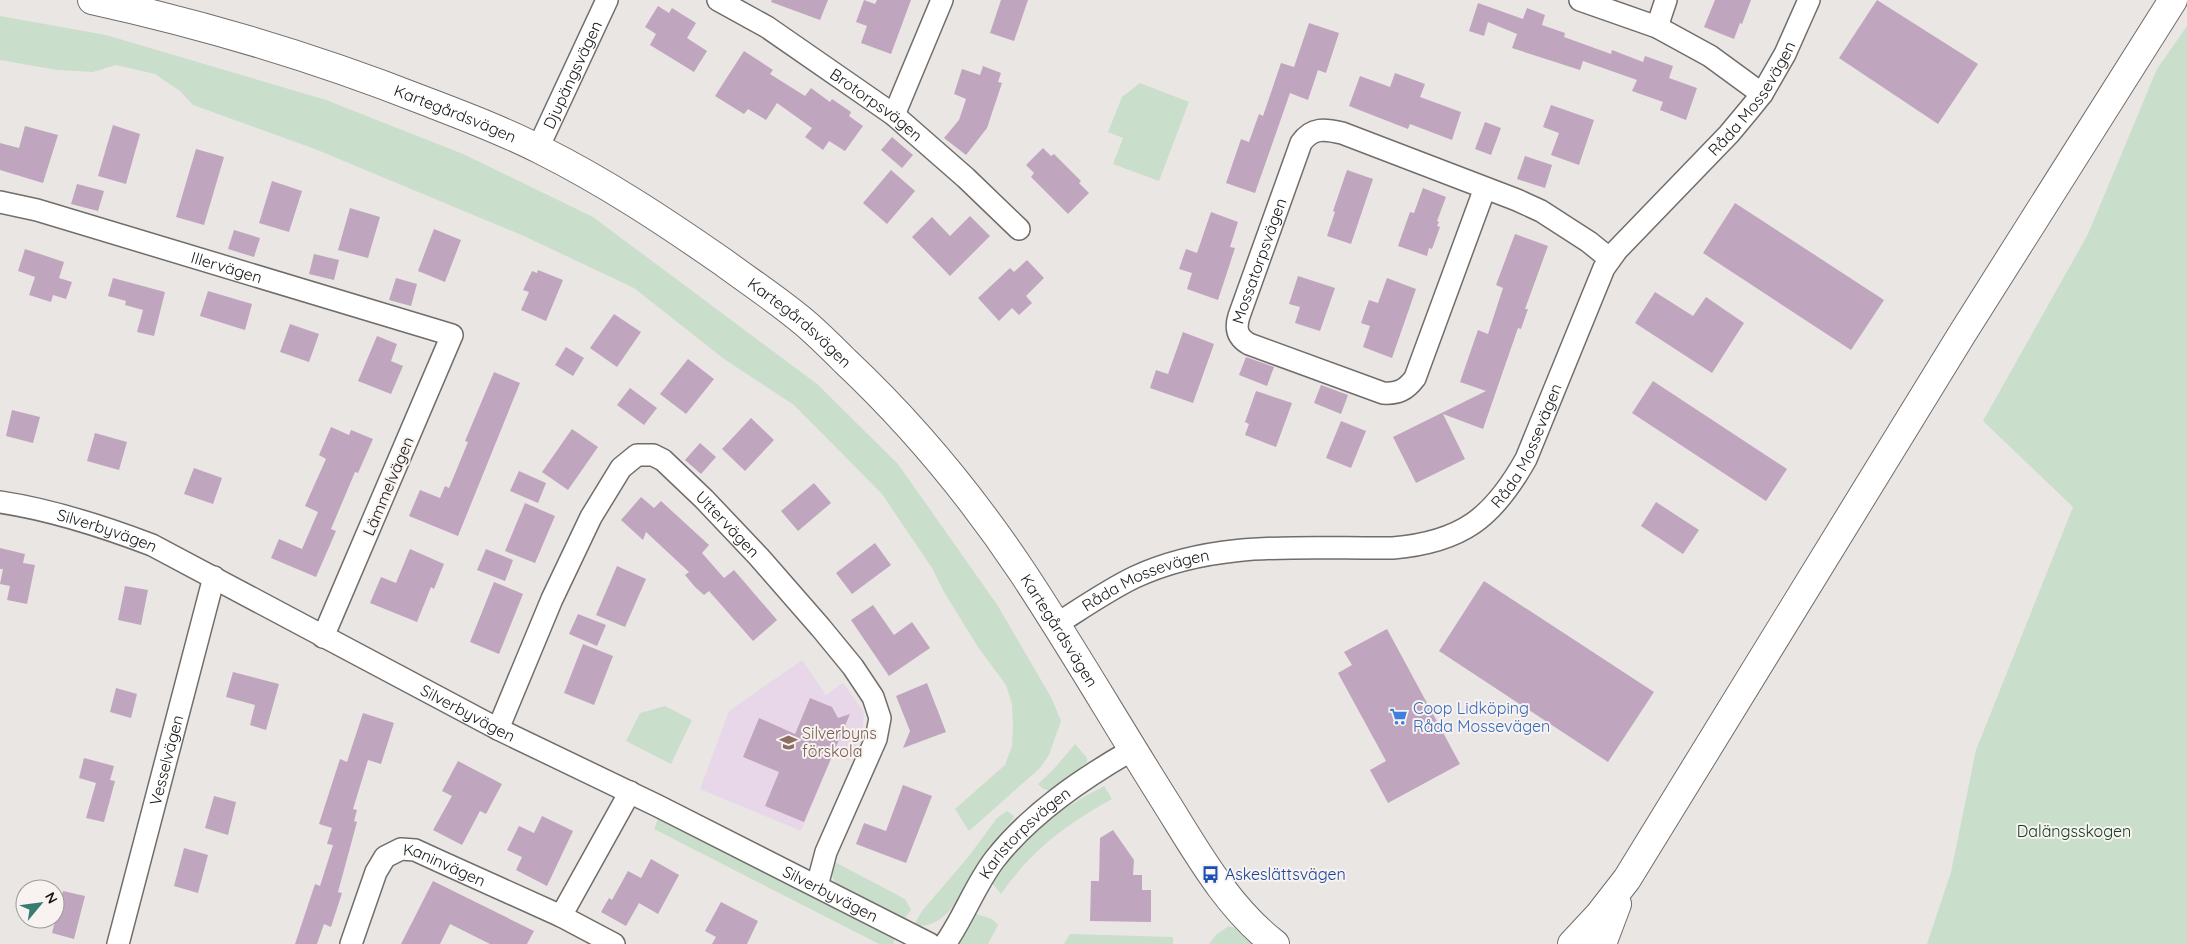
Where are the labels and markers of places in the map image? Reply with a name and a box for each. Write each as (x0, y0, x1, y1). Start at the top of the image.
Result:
place label: Coop Lidköping Råda Mossevägen (1413, 698, 1550, 736)
supermarket icon: Coop Lidköping Råda Mossevägen (1389, 707, 1409, 727)
place label: Silverbyns förskola (802, 723, 877, 761)
school or university icon: Silverbyns förskola (778, 732, 798, 752)
bus stop icon: Askeslättsvägen (1201, 864, 1221, 884)
place label: Askeslättsvägen (1225, 864, 1346, 884)

